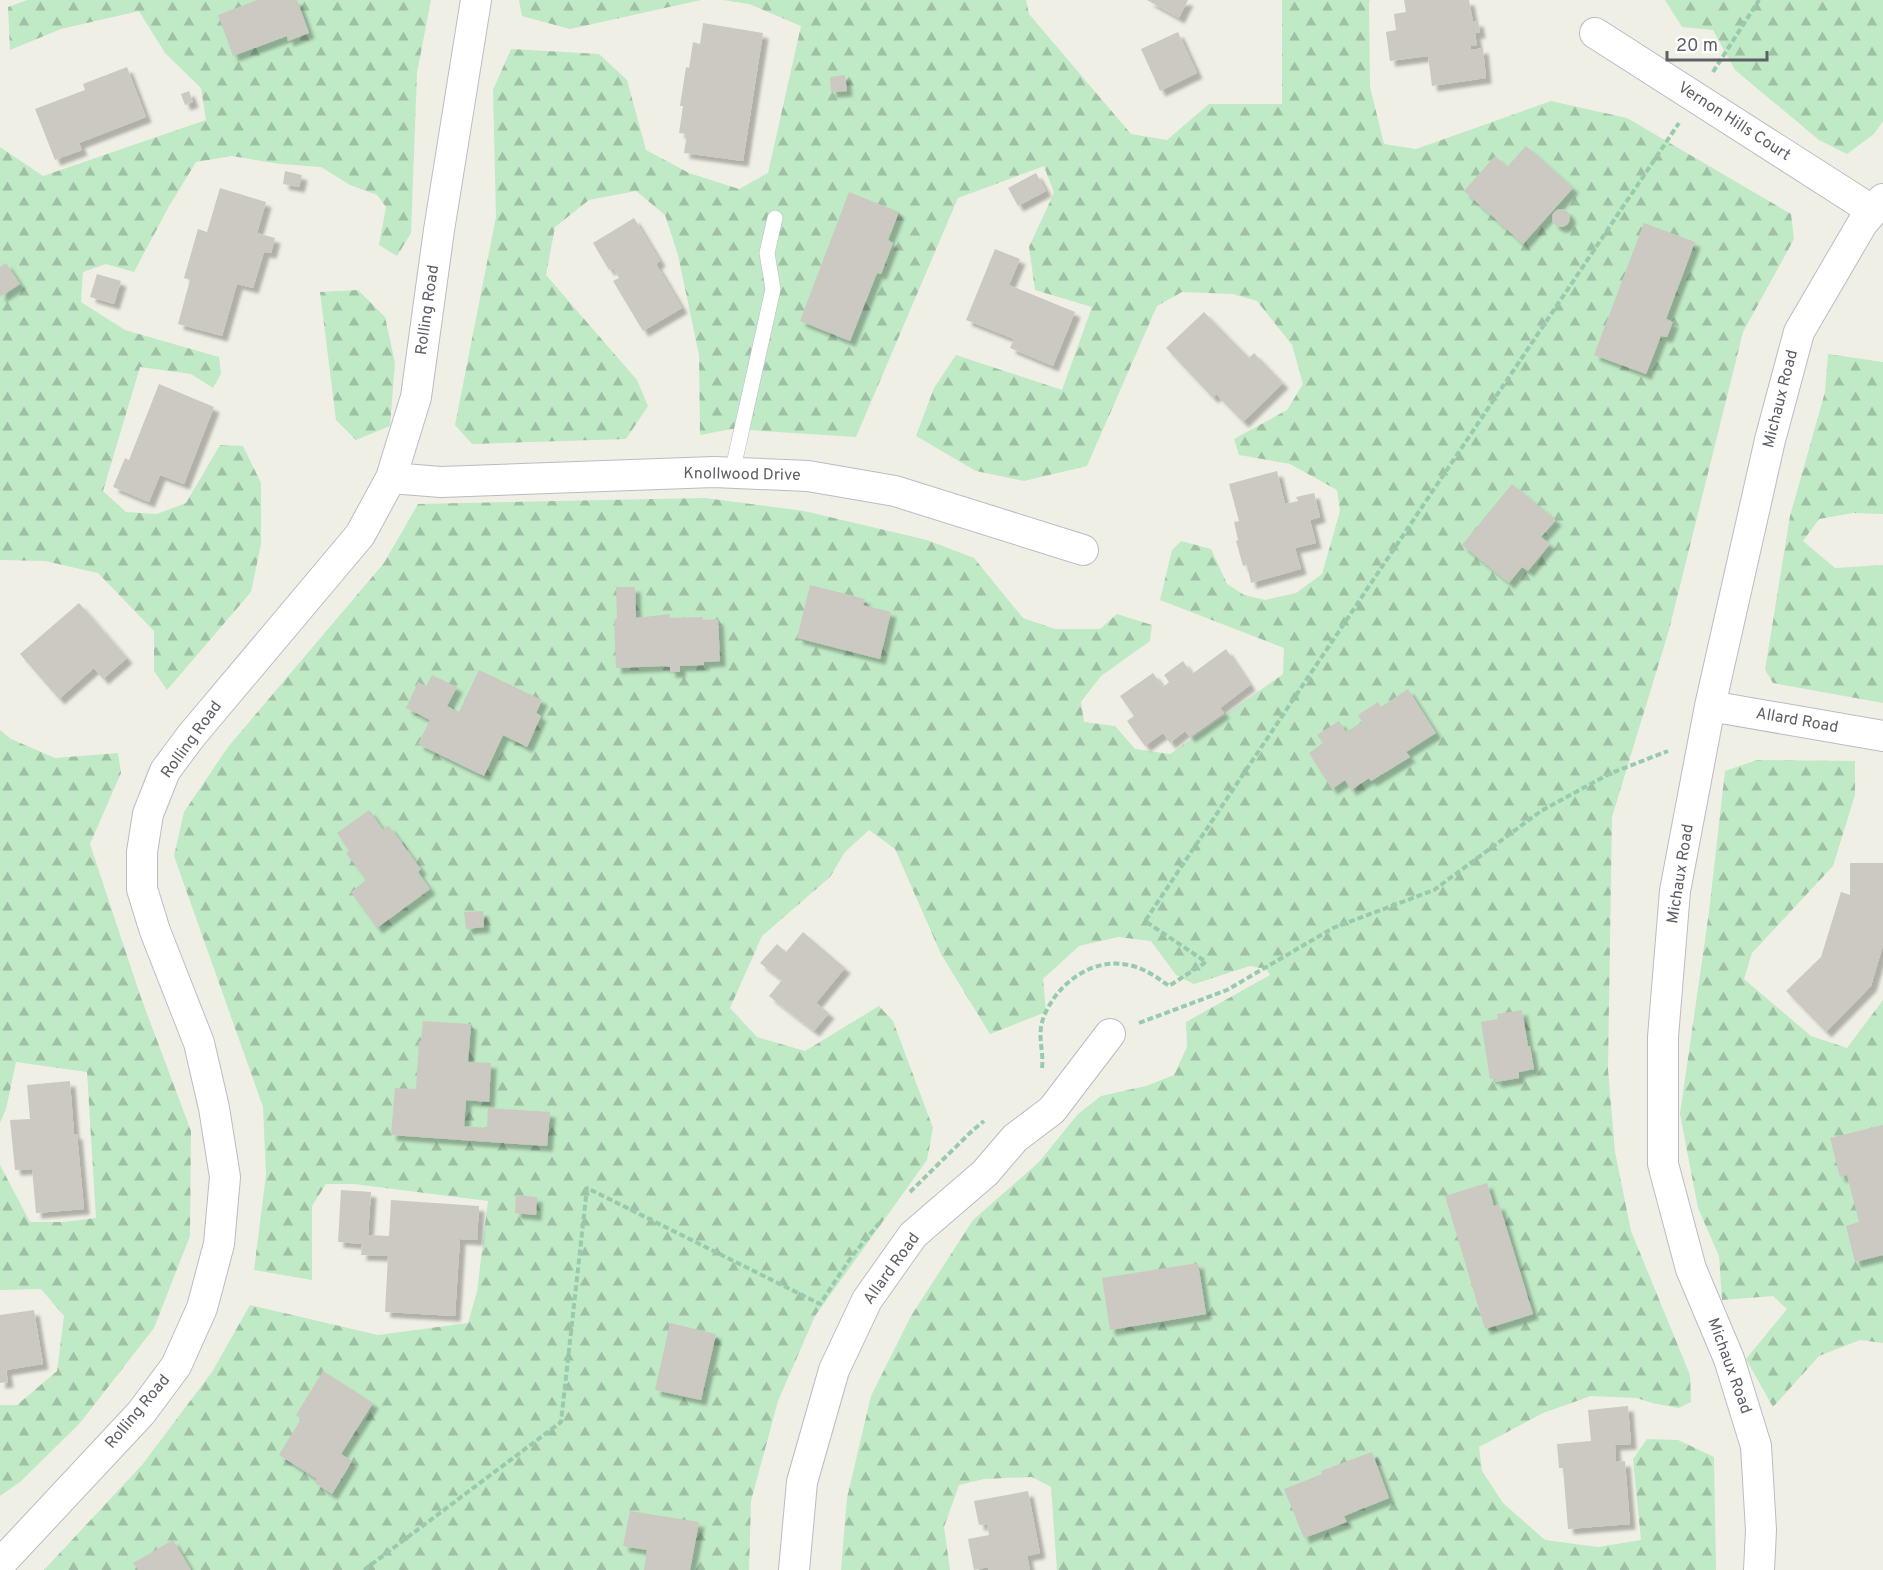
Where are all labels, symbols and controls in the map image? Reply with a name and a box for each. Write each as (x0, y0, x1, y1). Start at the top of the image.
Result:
scale bar (1667, 24, 1768, 62)
text: 20 m (1676, 35, 1718, 58)
street label: Vernon Hills Court (1674, 78, 1794, 166)
street label: Rolling Road (412, 264, 444, 356)
street label: Michaux Road (1759, 348, 1803, 450)
street label: Knollwood Drive (683, 464, 801, 486)
street label: Rolling Road (157, 697, 227, 783)
street label: Allard Road (1754, 704, 1840, 738)
street label: Michaux Road (1663, 823, 1699, 925)
street label: Allard Road (859, 1229, 925, 1309)
street label: Michaux Road (1702, 1315, 1756, 1417)
street label: Rolling Road (101, 1371, 175, 1453)

